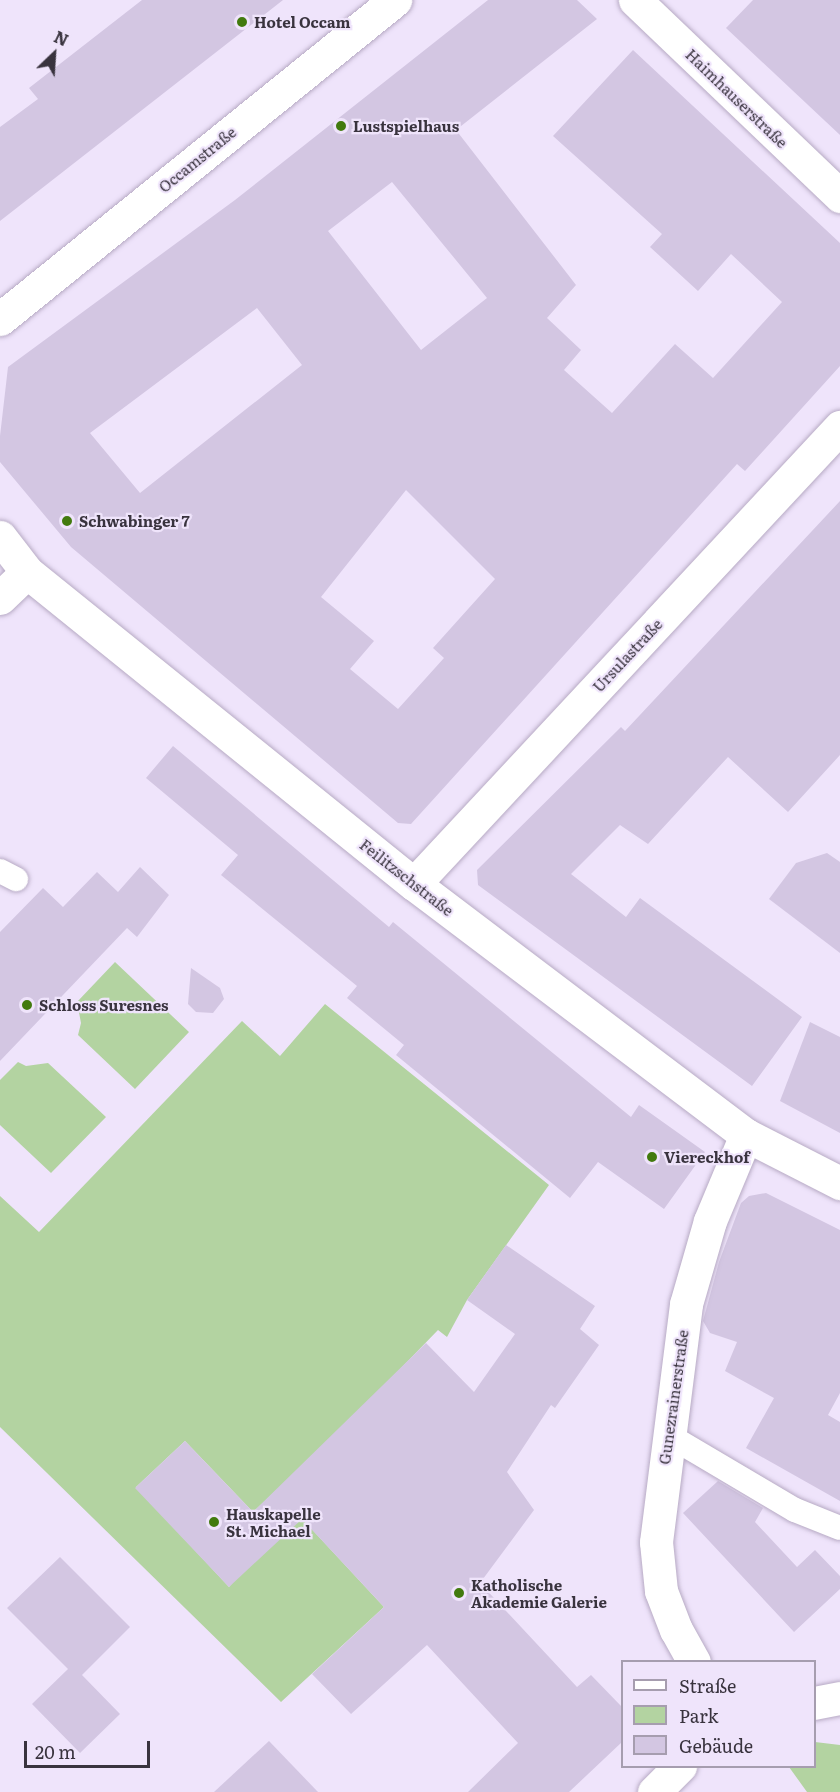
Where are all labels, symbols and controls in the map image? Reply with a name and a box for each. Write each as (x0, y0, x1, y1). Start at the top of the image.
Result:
place label: Hotel Occam (254, 13, 350, 31)
marker: Hotel Occam (235, 15, 249, 29)
north arrow (24, 24, 84, 84)
text: N (50, 24, 73, 51)
street label: Haimhauserstraße (682, 45, 792, 151)
place label: Lustspielhaus (353, 117, 459, 135)
marker: Lustspielhaus (334, 119, 348, 133)
street label: Occamstraße (155, 122, 239, 196)
place label: Schwabinger 7 (79, 512, 190, 530)
marker: Schwabinger 7 (60, 514, 74, 528)
street label: Ursulastraße (588, 615, 666, 695)
street label: Feilitzschstraße (357, 835, 457, 919)
place label: Schloss Suresnes (39, 996, 169, 1014)
marker: Schloss Suresnes (20, 998, 34, 1012)
place label: Viereckhof (664, 1148, 750, 1166)
marker: Viereckhof (645, 1150, 659, 1164)
street label: Gunezrainerstraße (655, 1328, 691, 1466)
place label: Hauskapelle St. Michael (226, 1504, 321, 1539)
marker: Hauskapelle St. Michael (207, 1515, 221, 1529)
place label: Katholische Akademie Galerie (471, 1575, 607, 1610)
marker: Katholische Akademie Galerie (452, 1586, 466, 1600)
legend (621, 1660, 816, 1768)
text: Straße (679, 1672, 736, 1699)
text: Park (679, 1702, 718, 1729)
scale bar (27, 1729, 153, 1767)
text: Gebäude (679, 1732, 753, 1759)
text: 20 m (35, 1738, 76, 1765)

